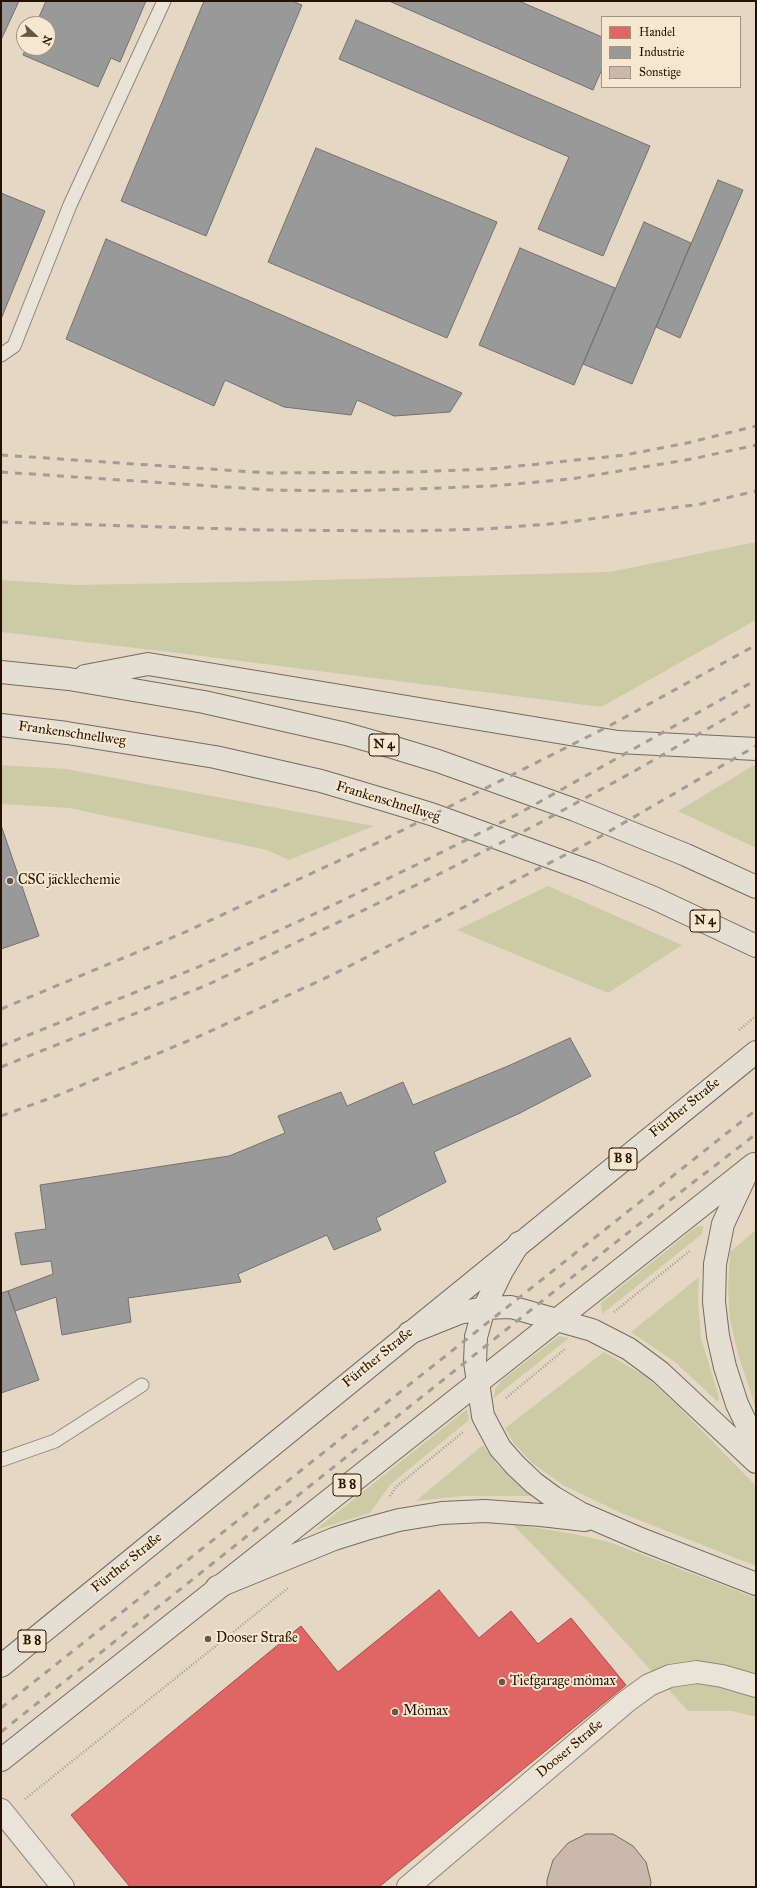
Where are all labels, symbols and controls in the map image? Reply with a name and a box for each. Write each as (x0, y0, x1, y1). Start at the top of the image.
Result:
north arrow (16, 16, 56, 56)
legend (601, 16, 741, 88)
text: Handel (639, 25, 675, 39)
text: N (39, 34, 54, 47)
text: Industrie (639, 45, 684, 59)
text: Sonstige (639, 65, 681, 79)
street label: Frankenschnellweg (17, 718, 127, 750)
road number: N 4 (369, 734, 399, 756)
street label: Frankenschnellweg (334, 778, 442, 826)
place label: CSC jäcklechemie (18, 873, 120, 889)
marker: CSC jäcklechemie (5, 876, 15, 886)
road number: N 4 (690, 910, 720, 932)
street label: Fürther Straße (646, 1074, 724, 1142)
road number: B 8 (609, 1148, 637, 1170)
street label: Fürther Straße (339, 1324, 417, 1392)
road number: B 8 (333, 1474, 361, 1496)
street label: Fürther Straße (88, 1529, 166, 1597)
road number: B 8 (18, 1630, 46, 1652)
place label: Dooser Straße (216, 1631, 298, 1647)
marker: Dooser Straße (203, 1634, 213, 1644)
place label: Tiefgarage mömax (510, 1674, 616, 1690)
marker: Tiefgarage mömax (497, 1677, 507, 1687)
place label: Mömax (403, 1704, 448, 1720)
marker: Mömax (390, 1707, 400, 1717)
street label: Dooser Straße (533, 1716, 607, 1782)

